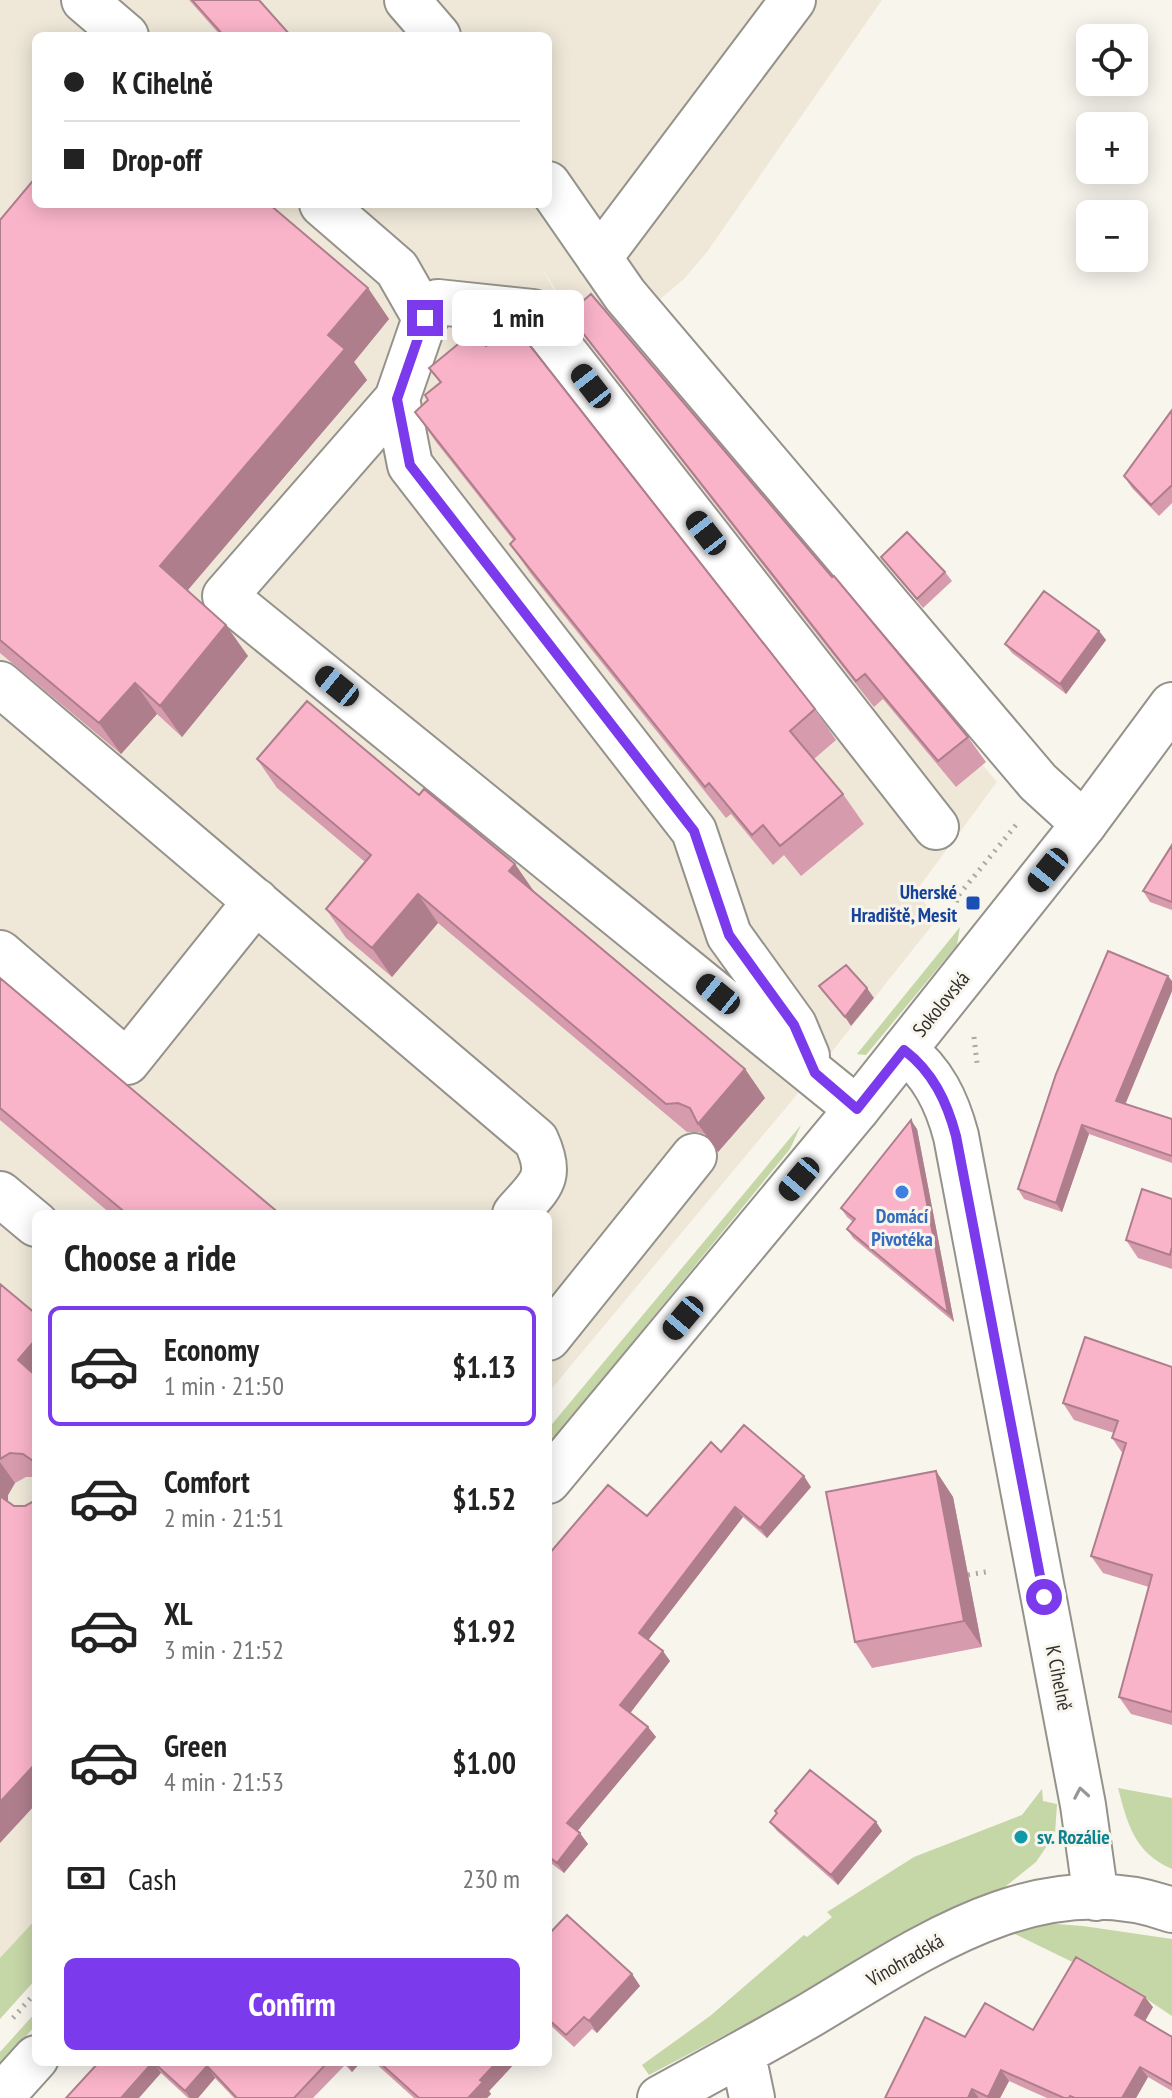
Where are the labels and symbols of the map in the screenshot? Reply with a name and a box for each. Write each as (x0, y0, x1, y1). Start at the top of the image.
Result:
callout: 1 min (453, 290, 585, 346)
route end (407, 300, 443, 336)
car (567, 360, 615, 412)
car (682, 507, 730, 559)
car (311, 662, 363, 710)
car (1024, 844, 1072, 896)
place label: Uherské Hradiště, Mesit (851, 879, 957, 928)
marker: Uherské Hradiště, Mesit (964, 894, 982, 912)
street label: Sokolovská (907, 966, 975, 1042)
car (692, 970, 744, 1018)
car (774, 1153, 824, 1205)
marker: Domácí Pivotéka (893, 1183, 911, 1201)
place label: Domácí Pivotéka (871, 1203, 933, 1252)
car (658, 1292, 708, 1344)
route start (1026, 1579, 1062, 1615)
street label: K Cihelně (1040, 1643, 1078, 1713)
one-way arrow (1073, 1787, 1090, 1800)
place label: sv. Rozálie (1037, 1824, 1110, 1850)
marker: sv. Rozálie (1012, 1828, 1030, 1846)
street label: Vinohradská (861, 1928, 948, 1993)

